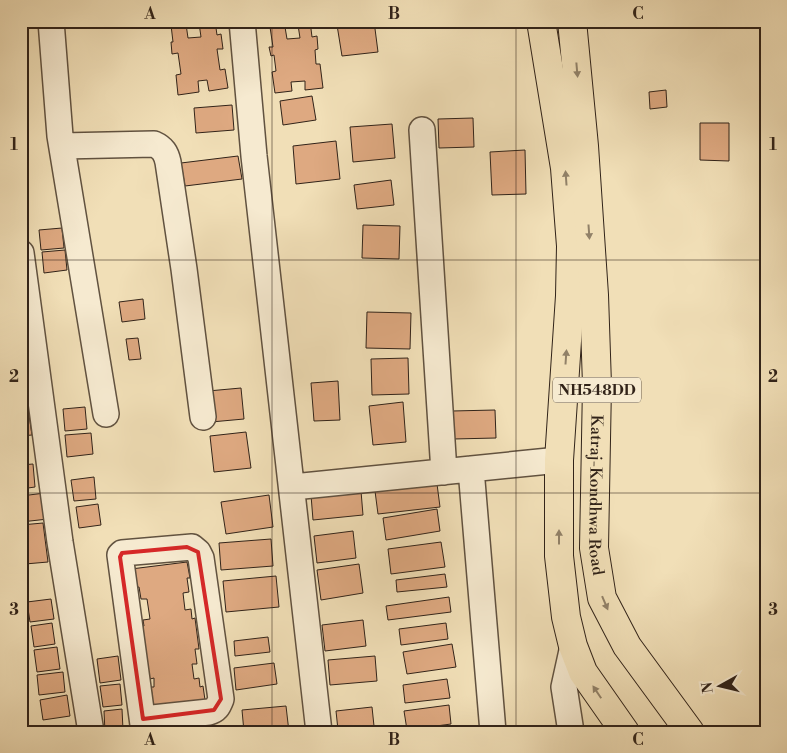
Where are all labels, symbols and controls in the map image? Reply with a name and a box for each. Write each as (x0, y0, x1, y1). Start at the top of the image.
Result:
text: A (143, 4, 156, 24)
text: B (388, 4, 400, 24)
text: C (632, 4, 644, 24)
one-way arrow (573, 62, 581, 78)
text: 1 (10, 135, 18, 155)
text: 1 (769, 135, 777, 155)
one-way arrow (561, 169, 569, 185)
one-way arrow (586, 224, 594, 240)
one-way arrow (562, 349, 570, 365)
text: 2 (9, 367, 19, 387)
text: 2 (768, 367, 778, 387)
road number: NH548DD (553, 378, 641, 402)
street label: Katraj-Kondhwa Road (584, 414, 608, 577)
one-way arrow (555, 529, 563, 545)
one-way arrow (601, 596, 609, 610)
text: 3 (9, 600, 19, 620)
text: 3 (768, 600, 778, 620)
north arrow (694, 660, 744, 710)
text: N (698, 681, 718, 694)
one-way arrow (592, 685, 602, 699)
text: A (143, 730, 156, 750)
text: B (388, 730, 400, 750)
text: C (632, 730, 644, 750)

